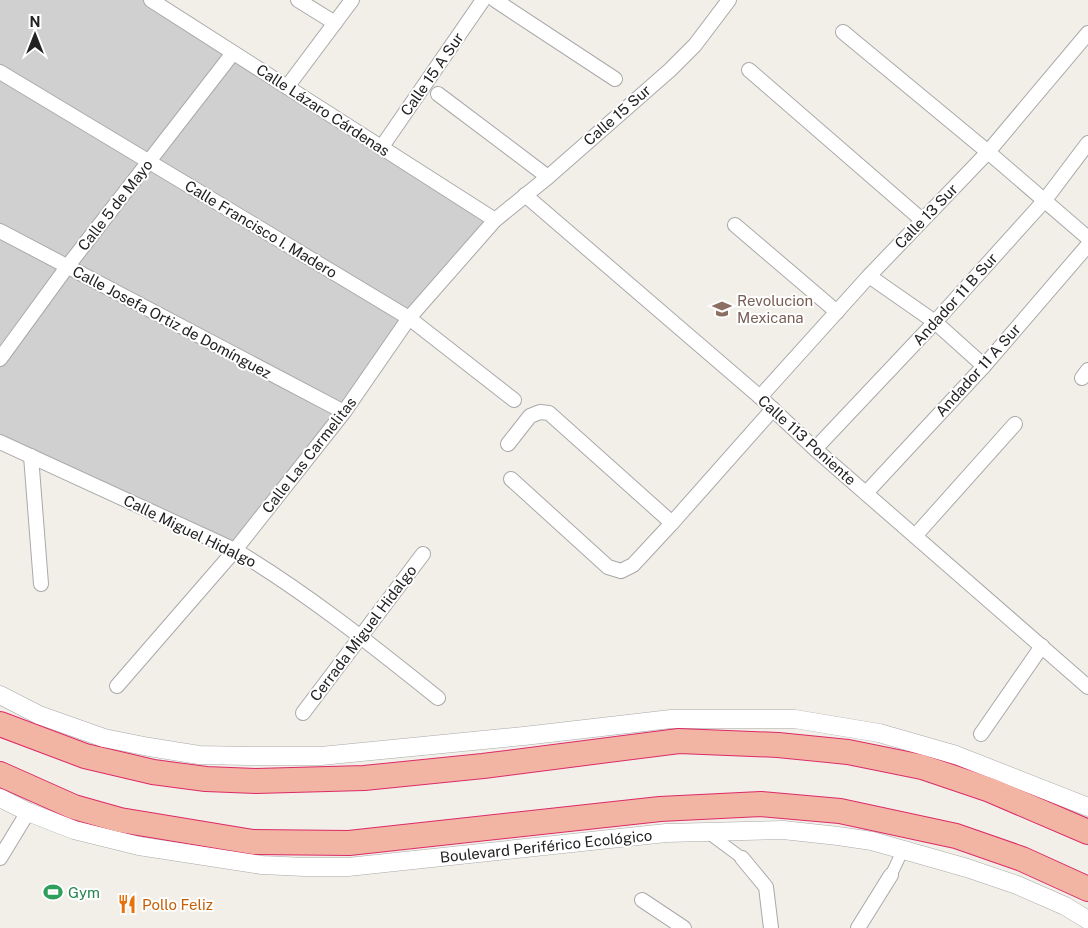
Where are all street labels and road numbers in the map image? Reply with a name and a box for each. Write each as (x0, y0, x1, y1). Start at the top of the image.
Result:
street label: Calle 15 A Sur (397, 29, 467, 119)
street label: Calle Lázaro Cárdenas (253, 61, 393, 159)
street label: Calle 15 Sur (580, 81, 654, 149)
street label: Calle 5 de Mayo (74, 156, 156, 254)
street label: Calle Francisco I. Madero (182, 177, 340, 281)
street label: Calle 13 Sur (891, 180, 961, 252)
street label: Andador 11 B Sur (909, 249, 1001, 348)
street label: Calle Josefa Ortiz de Domínguez (70, 262, 274, 382)
street label: Andador 11 A Sur (932, 320, 1024, 420)
street label: Calle 113 Poniente (755, 392, 859, 488)
street label: Calle Las Carmelitas (258, 394, 360, 516)
street label: Calle Miguel Hidalgo (121, 492, 259, 570)
street label: Cerrada Miguel Hidalgo (306, 562, 420, 704)
street label: Boulevard Periférico Ecológico (439, 826, 653, 866)

